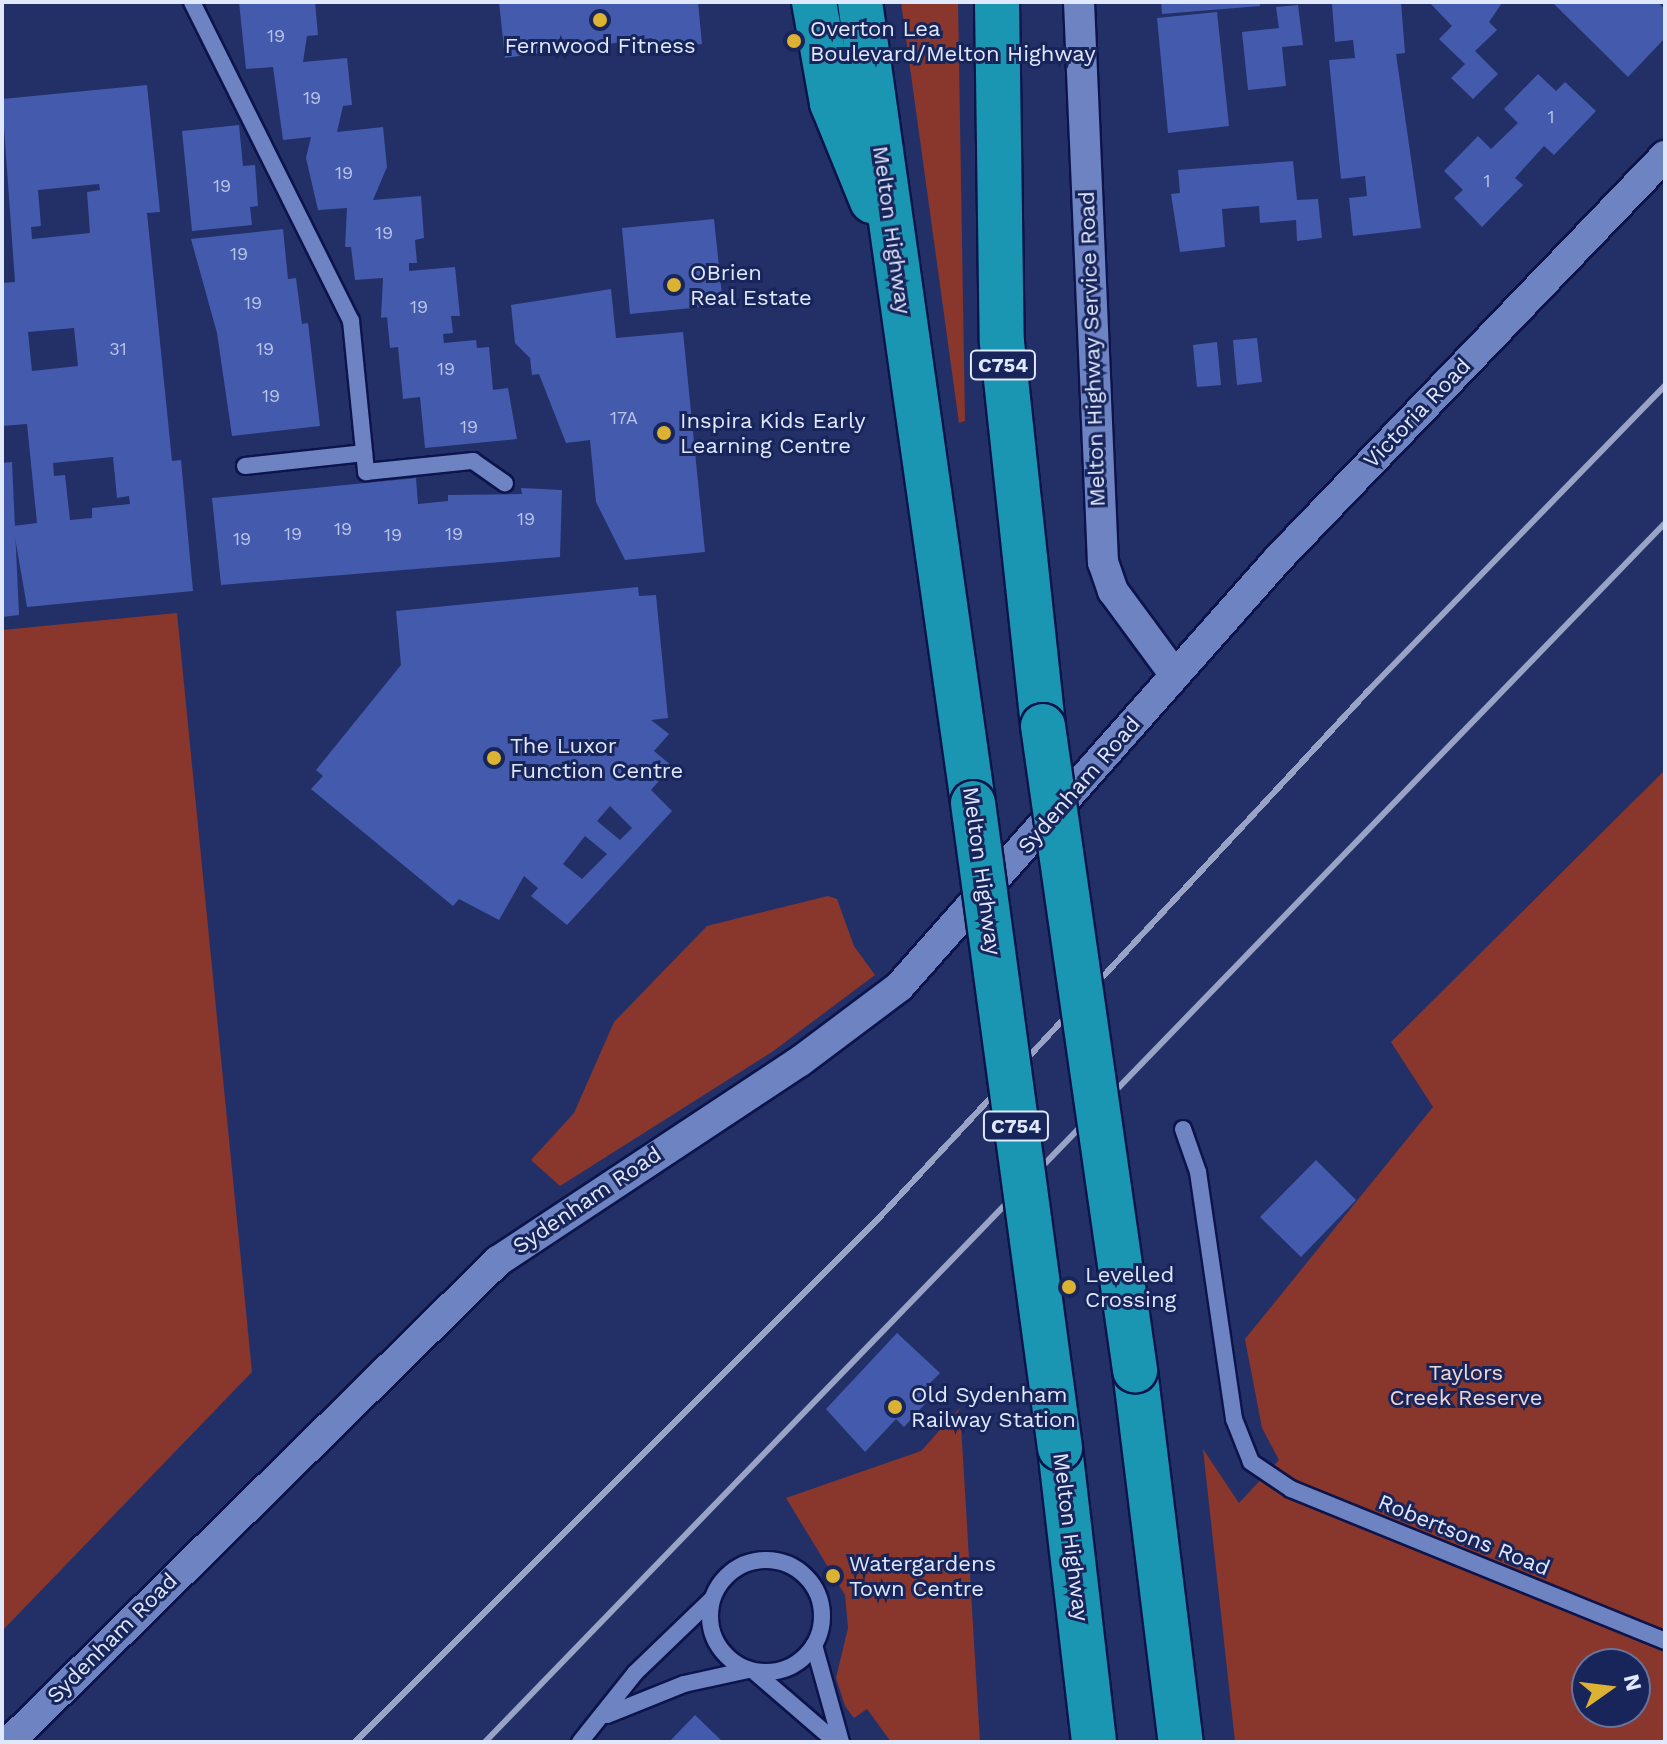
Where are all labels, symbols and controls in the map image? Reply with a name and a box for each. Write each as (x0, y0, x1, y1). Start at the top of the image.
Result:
marker: Fernwood Fitness (591, 11, 609, 29)
place label: Overton Lea Boulevard/Melton Highway (810, 15, 1095, 66)
house number: 19 (267, 25, 285, 47)
marker: Overton Lea Boulevard/Melton Highway (785, 32, 803, 50)
place label: Fernwood Fitness (504, 33, 696, 59)
house number: 19 (303, 87, 321, 109)
house number: 1 (1547, 106, 1555, 128)
street label: Melton Highway (867, 144, 917, 316)
house number: 19 (335, 162, 353, 184)
house number: 1 (1483, 170, 1491, 192)
house number: 19 (213, 175, 231, 197)
street label: Melton Highway Service Road (1073, 190, 1111, 508)
house number: 19 (375, 222, 393, 244)
house number: 19 (230, 243, 248, 265)
place label: OBrien Real Estate (690, 259, 812, 310)
marker: OBrien Real Estate (665, 276, 683, 294)
house number: 19 (244, 292, 262, 314)
house number: 19 (410, 296, 428, 318)
house number: 31 (109, 338, 127, 360)
house number: 19 (256, 338, 274, 360)
road number: C754 (969, 349, 1037, 381)
street label: Victoria Road (1358, 352, 1476, 474)
house number: 19 (437, 358, 455, 380)
house number: 19 (262, 385, 280, 407)
house number: 17A (610, 407, 638, 429)
place label: Inspira Kids Early Learning Centre (680, 407, 866, 458)
house number: 19 (460, 416, 478, 438)
marker: Inspira Kids Early Learning Centre (655, 424, 673, 442)
house number: 19 (517, 508, 535, 530)
house number: 19 (334, 518, 352, 540)
house number: 19 (284, 523, 302, 545)
house number: 19 (445, 523, 463, 545)
house number: 19 (384, 524, 402, 546)
house number: 19 (233, 528, 251, 550)
street label: Sydenham Road (1012, 711, 1146, 859)
place label: The Luxor Function Centre (510, 732, 683, 784)
marker: The Luxor Function Centre (485, 749, 503, 767)
street label: Melton Highway (957, 785, 1007, 957)
road number: C754 (982, 1110, 1050, 1142)
street label: Sydenham Road (508, 1141, 666, 1259)
place label: Levelled Crossing (1085, 1261, 1176, 1312)
marker: Levelled Crossing (1060, 1278, 1078, 1296)
park label: Taylors Creek Reserve (1389, 1359, 1543, 1410)
place label: Old Sydenham Railway Station (911, 1381, 1076, 1432)
marker: Old Sydenham Railway Station (886, 1398, 904, 1416)
street label: Melton Highway (1048, 1451, 1094, 1623)
street label: Robertsons Road (1374, 1489, 1554, 1581)
place label: Watergardens Town Centre (849, 1550, 996, 1602)
street label: Sydenham Road (41, 1567, 183, 1709)
marker: Watergardens Town Centre (824, 1567, 842, 1585)
north arrow (1571, 1648, 1651, 1728)
text: N (1619, 1672, 1647, 1693)

